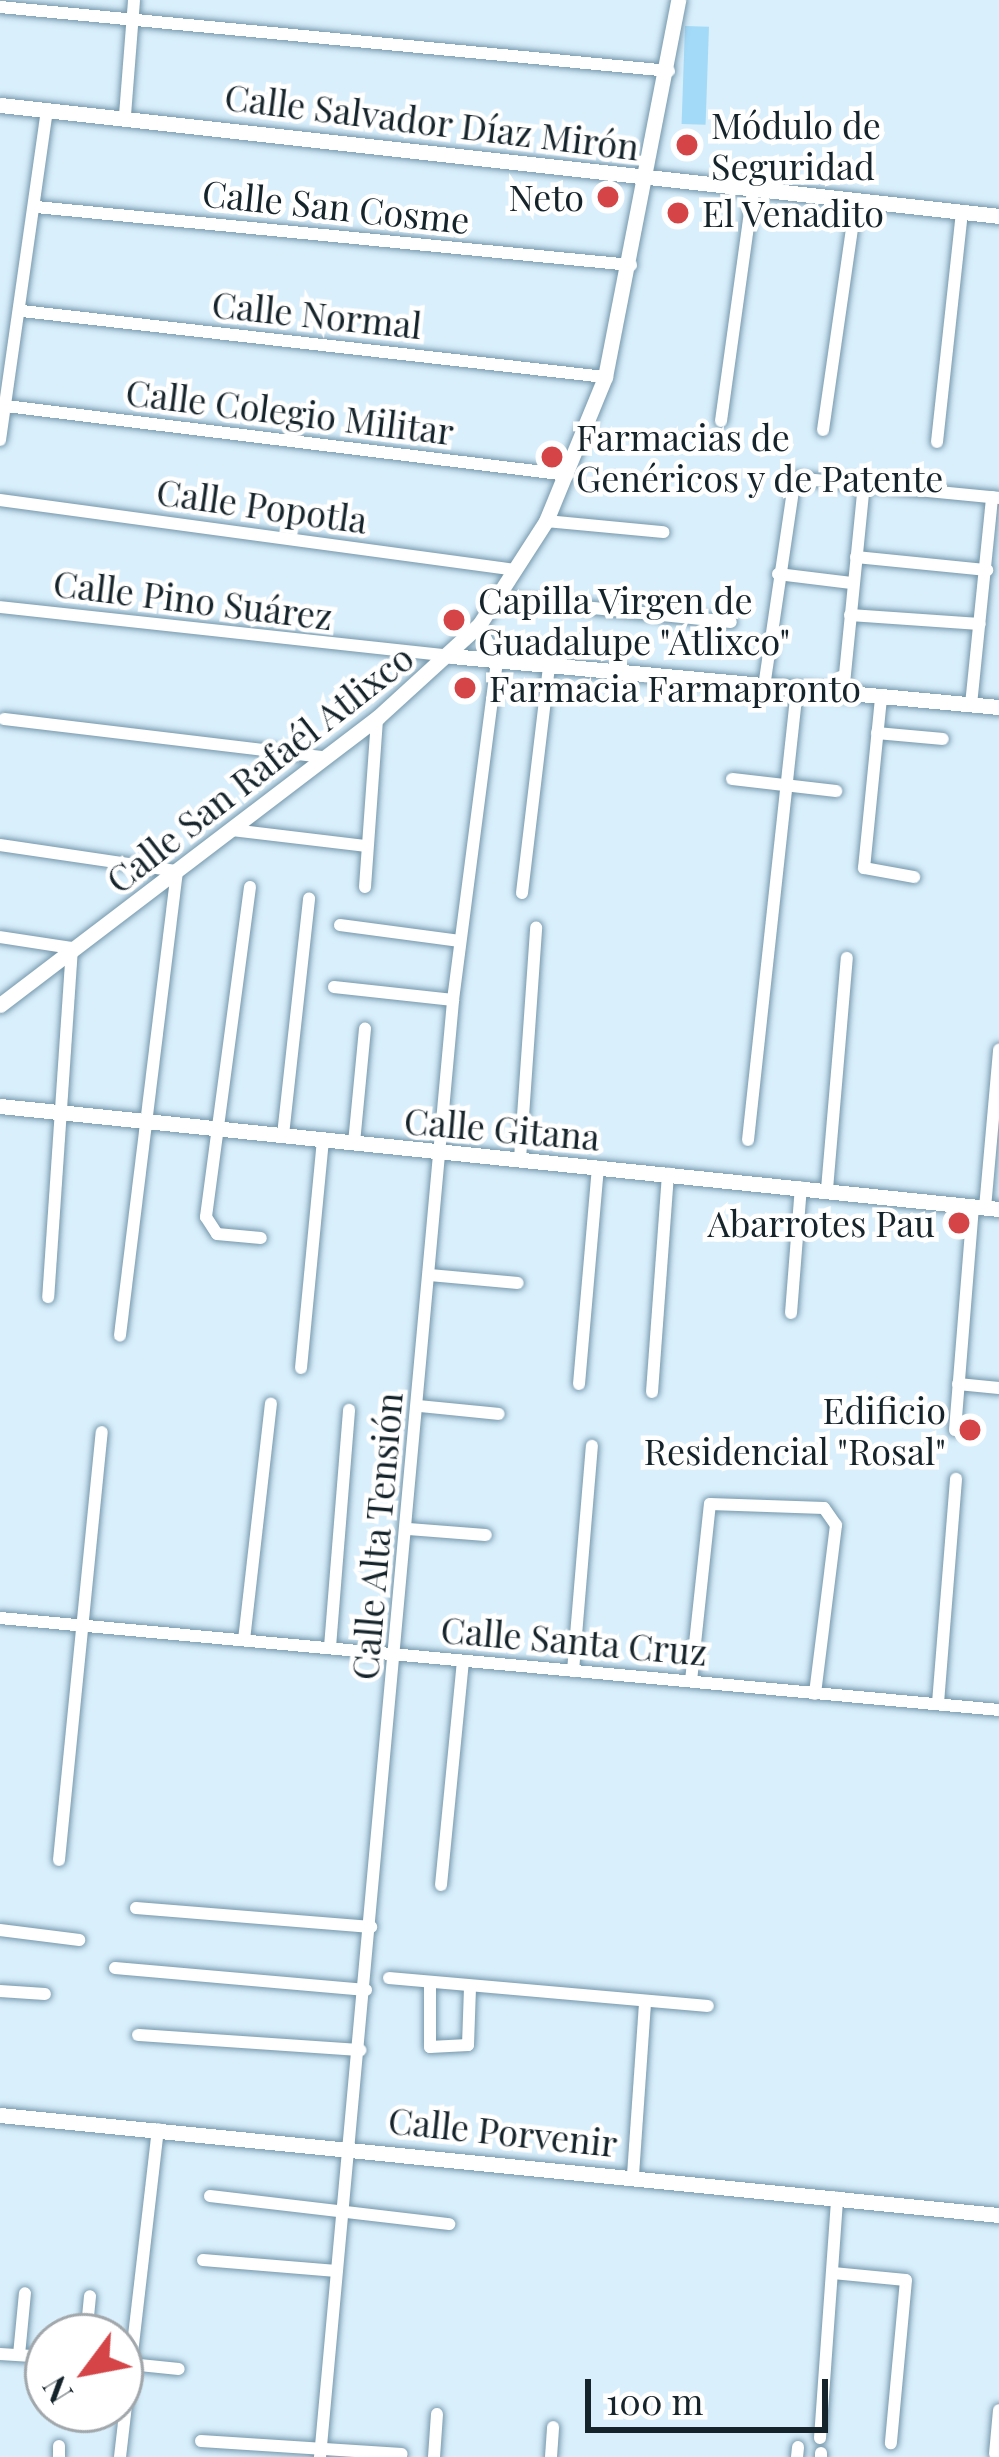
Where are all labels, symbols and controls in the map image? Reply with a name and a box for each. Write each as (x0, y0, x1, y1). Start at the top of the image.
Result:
street label: Calle Salvador Díaz Mirón (222, 74, 642, 168)
place label: Módulo de Seguridad (711, 102, 881, 187)
marker: Módulo de Seguridad (674, 132, 700, 158)
street label: Calle San Cosme (200, 170, 472, 242)
place label: Neto (509, 175, 584, 219)
marker: Neto (595, 184, 621, 210)
place label: El Venadito (702, 191, 885, 235)
marker: El Venadito (665, 200, 691, 226)
street label: Calle Normal (210, 282, 424, 346)
street label: Calle Colegio Militar (124, 369, 456, 453)
place label: Farmacias de Genéricos y de Patente (576, 414, 945, 499)
marker: Farmacias de Genéricos y de Patente (539, 444, 565, 470)
street label: Calle Popotla (154, 469, 370, 541)
street label: Calle Pino Suárez (51, 560, 335, 638)
place label: Capilla Virgen de Guadalupe "Atlixco" (478, 577, 791, 662)
marker: Capilla Virgen de Guadalupe "Atlixco" (441, 607, 467, 633)
street label: Calle San Rafaél Atlixco (97, 635, 421, 901)
place label: Farmacia Farmapronto (489, 666, 861, 710)
marker: Farmacia Farmapronto (452, 675, 478, 701)
street label: Calle Gitana (402, 1098, 602, 1158)
place label: Abarrotes Pau (707, 1201, 935, 1245)
marker: Abarrotes Pau (946, 1210, 972, 1236)
place label: Edificio Residencial "Rosal" (643, 1387, 946, 1472)
street label: Calle Alta Tensión (342, 1389, 410, 1683)
marker: Edificio Residencial "Rosal" (957, 1417, 983, 1443)
street label: Calle Santa Cruz (439, 1607, 709, 1673)
street label: Calle Porvenir (386, 2097, 620, 2165)
north arrow (24, 2313, 144, 2433)
scale bar (591, 2355, 834, 2429)
text: N (31, 2369, 81, 2412)
text: 100 m (606, 2376, 703, 2424)

